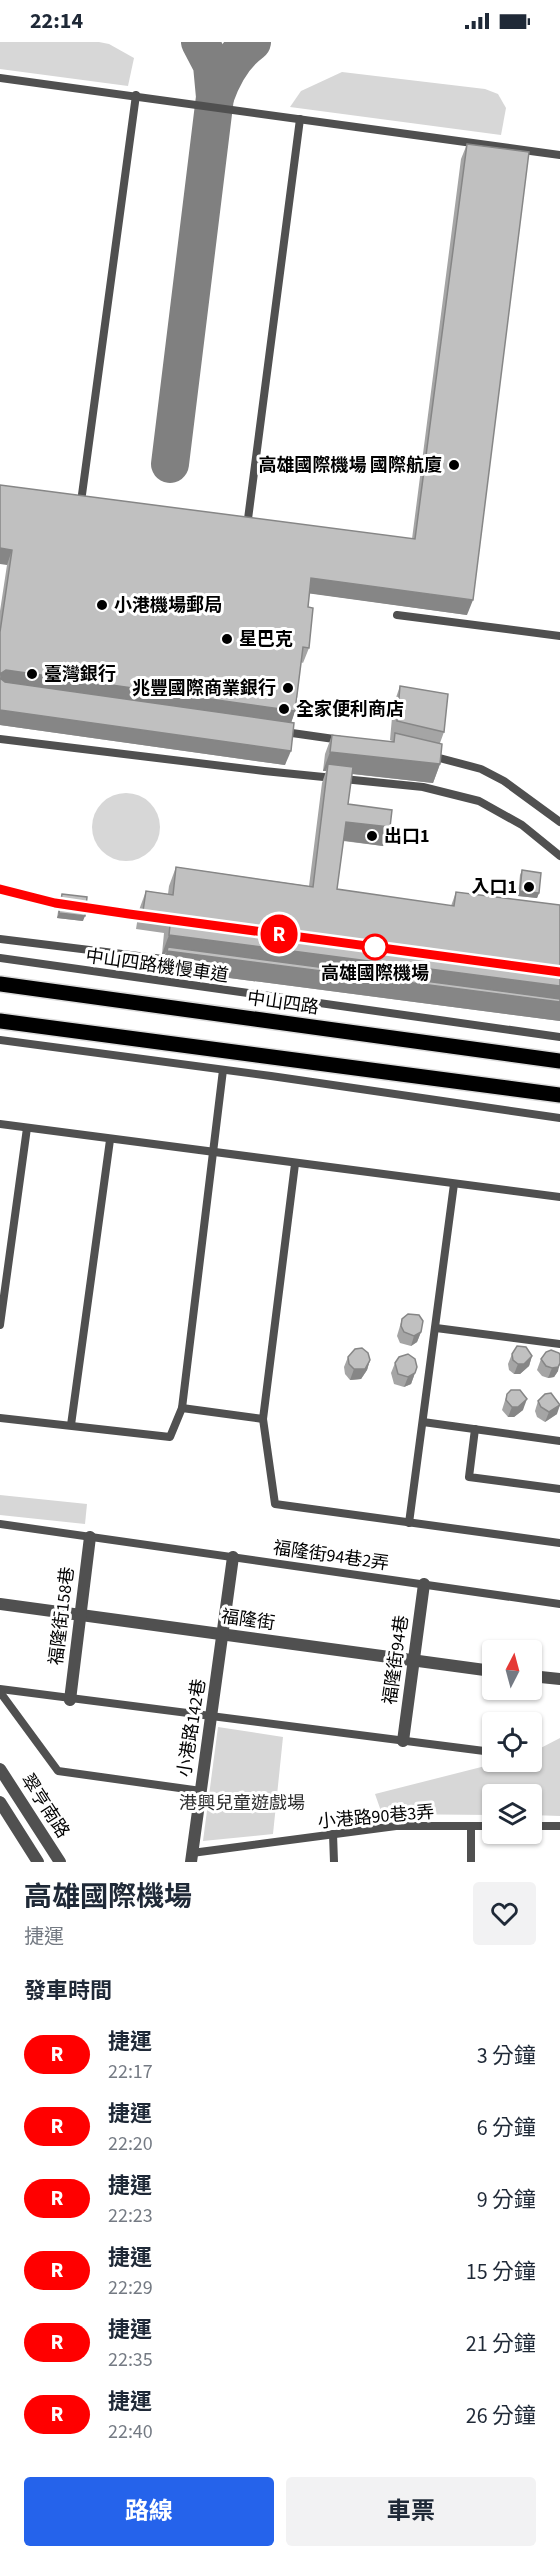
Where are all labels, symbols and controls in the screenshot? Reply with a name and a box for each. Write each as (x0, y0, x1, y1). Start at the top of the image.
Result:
text: 22:14 (30, 5, 83, 37)
place label: 高雄國際機場 國際航廈 (258, 453, 442, 478)
marker: 高雄國際機場 國際航廈 (447, 458, 461, 472)
place label: 小港機場郵局 (114, 593, 222, 618)
marker: 小港機場郵局 (95, 598, 109, 612)
place label: 星巴克 (239, 627, 293, 652)
marker: 星巴克 (220, 632, 234, 646)
place label: 臺灣銀行 (44, 662, 116, 687)
marker: 臺灣銀行 (25, 667, 39, 681)
place label: 兆豐國際商業銀行 (132, 676, 276, 701)
marker: 兆豐國際商業銀行 (281, 681, 295, 695)
place label: 全家便利商店 (296, 697, 404, 722)
marker: 全家便利商店 (277, 702, 291, 716)
place label: 出口1 (384, 824, 430, 849)
marker: 出口1 (365, 829, 379, 843)
place label: 入口1 (471, 875, 517, 900)
marker: 入口1 (522, 880, 536, 894)
line badge: R (260, 914, 298, 954)
text: R (273, 919, 285, 949)
marker: 高雄國際機場 (362, 934, 388, 960)
street label: 中山四路機慢車道 (84, 944, 230, 988)
place label: 高雄國際機場 (321, 961, 429, 986)
street label: 中山四路 (246, 986, 320, 1020)
street label: 福隆街94巷2弄 (271, 1535, 391, 1577)
street label: 福隆街158巷 (44, 1565, 80, 1667)
street label: 福隆街 (220, 1604, 276, 1636)
street label: 福隆街94巷 (377, 1614, 415, 1706)
north arrow (482, 1640, 542, 1700)
map controls (482, 1640, 542, 1844)
street label: 小港路142巷 (172, 1677, 212, 1779)
button: locate (482, 1712, 542, 1772)
street label: 翠亨南路 (15, 1769, 75, 1843)
button: layers (482, 1784, 542, 1844)
park label: 港興兒童遊戲場 (179, 1791, 305, 1816)
street label: 小港路90巷3弄 (317, 1799, 435, 1835)
text: 高雄國際機場 (24, 1877, 192, 1917)
button: heart (473, 1882, 536, 1945)
text: 捷運 (24, 1923, 64, 1951)
text: 發車時間 (24, 1975, 112, 2007)
text: 捷運 (108, 2026, 152, 2058)
text: R (51, 2039, 63, 2069)
text: 3 分鐘 (477, 2040, 536, 2072)
text: 22:17 (108, 2058, 153, 2086)
text: 捷運 (108, 2098, 152, 2130)
text: R (51, 2111, 63, 2141)
text: 6 分鐘 (477, 2112, 536, 2144)
text: 22:20 (108, 2130, 153, 2158)
text: 捷運 (108, 2170, 152, 2202)
text: R (51, 2183, 63, 2213)
text: 9 分鐘 (477, 2184, 536, 2216)
text: 22:23 (108, 2202, 153, 2230)
text: 捷運 (108, 2242, 152, 2274)
text: R (51, 2255, 63, 2285)
text: 15 分鐘 (466, 2256, 536, 2288)
text: 22:29 (108, 2274, 153, 2302)
text: 捷運 (108, 2314, 152, 2346)
text: R (51, 2327, 63, 2357)
text: 21 分鐘 (466, 2328, 536, 2360)
text: 22:35 (108, 2346, 153, 2374)
text: 捷運 (108, 2386, 152, 2418)
text: R (51, 2399, 63, 2429)
text: 26 分鐘 (466, 2400, 536, 2432)
text: 22:40 (108, 2418, 153, 2446)
button: 路線 (24, 2477, 274, 2546)
button: 車票 (286, 2477, 536, 2546)

